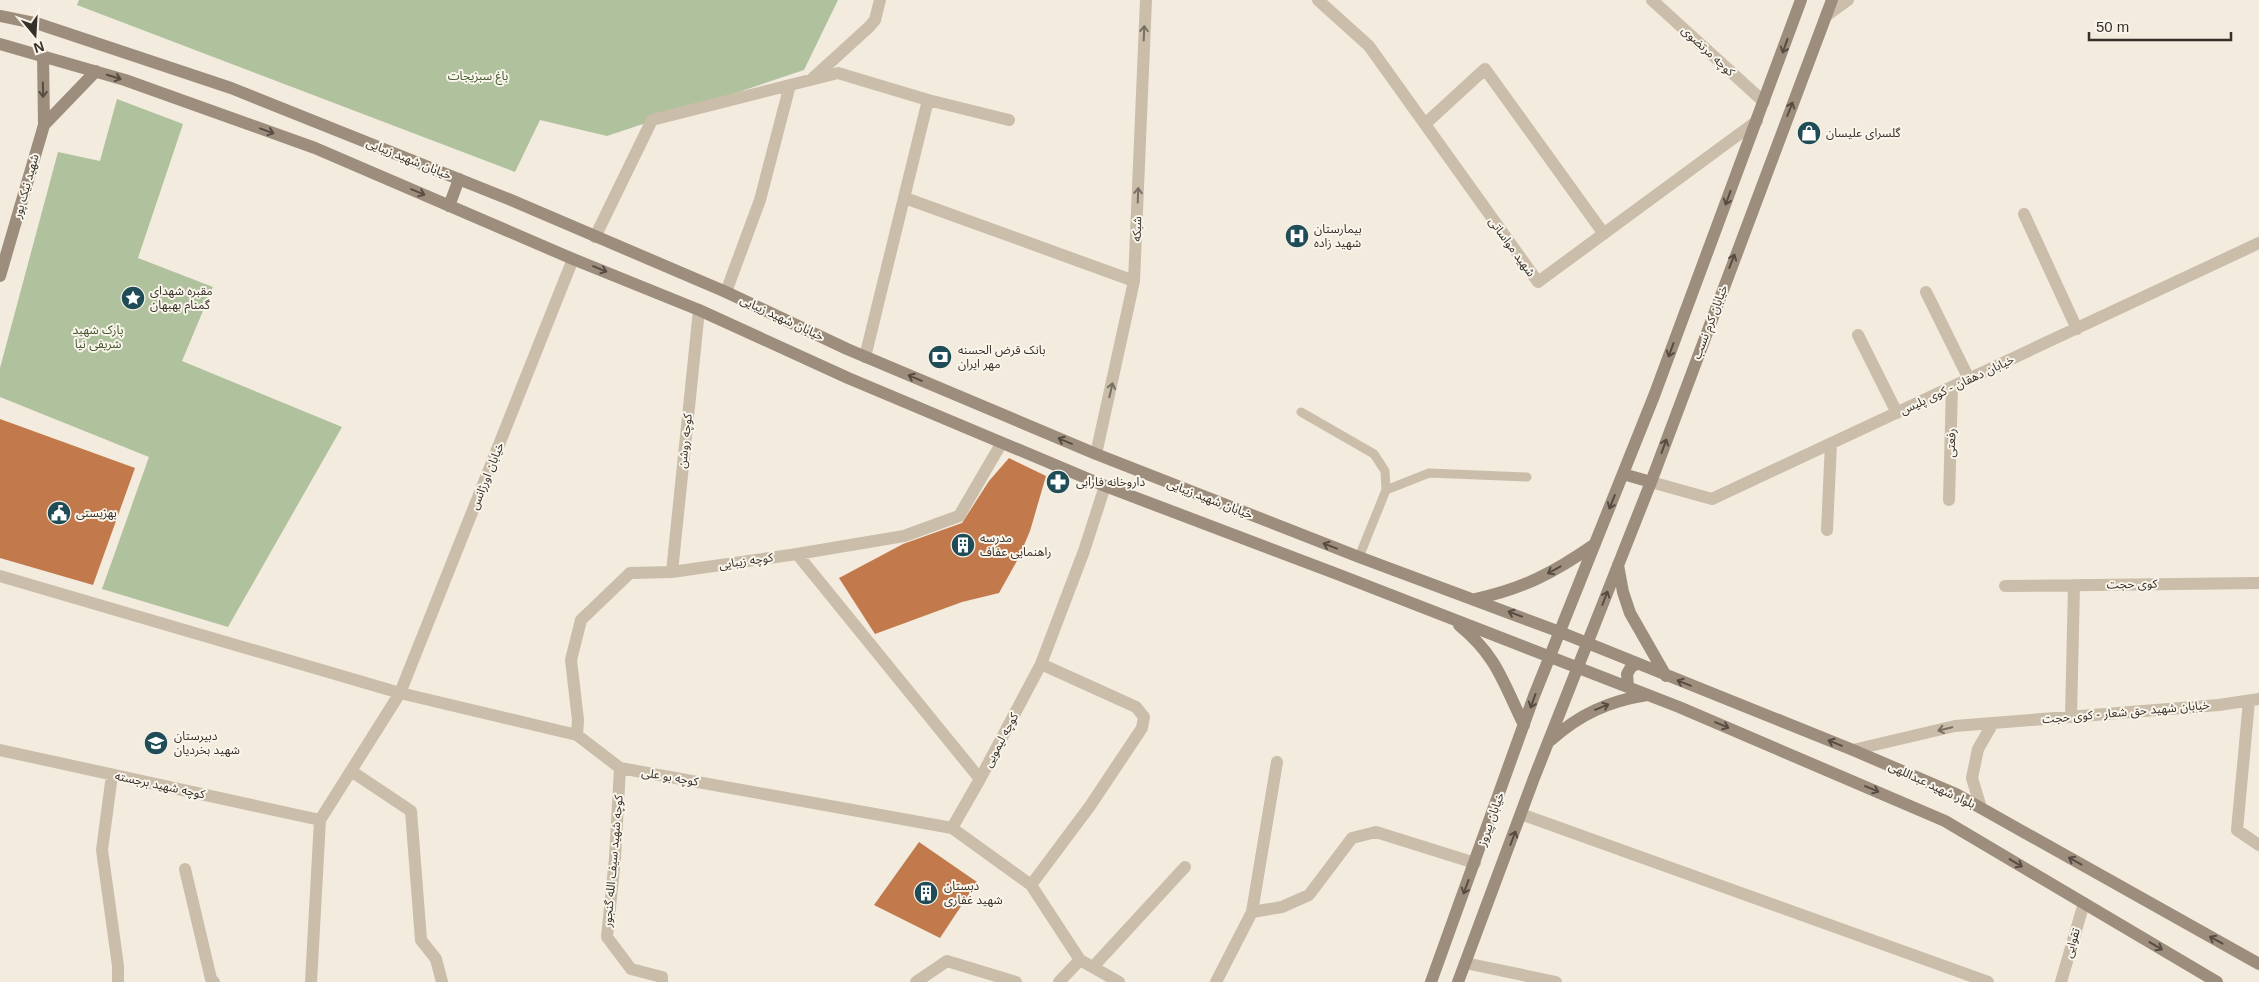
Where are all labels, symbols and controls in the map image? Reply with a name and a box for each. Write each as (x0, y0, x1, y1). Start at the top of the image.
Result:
north arrow (10, 10, 60, 60)
scale bar (2089, 10, 2232, 42)
text: 50 m (2096, 18, 2129, 35)
street label: کوچه مرتضوی (1678, 23, 1738, 81)
one-way arrow (1140, 25, 1149, 41)
text: N (32, 38, 46, 57)
one-way arrow (1779, 38, 1789, 53)
park label: باغ سبزیجات (448, 69, 508, 85)
one-way arrow (106, 72, 122, 82)
one-way arrow (38, 82, 48, 98)
one-way arrow (1786, 102, 1795, 117)
shop icon: گلسرای علیسان (1796, 120, 1822, 146)
place label: گلسرای علیسان (1826, 126, 1902, 140)
one-way arrow (259, 127, 275, 136)
street label: خیابان شهید زیبایی (364, 136, 454, 183)
street label: شهید نیک پور (10, 152, 43, 221)
one-way arrow (1133, 187, 1143, 204)
one-way arrow (410, 188, 425, 198)
one-way arrow (1723, 190, 1732, 205)
street label: شهید مواساتی (1486, 215, 1538, 279)
street label: شبکه (1130, 216, 1144, 242)
place label: بیمارستان شهید زاده (1314, 222, 1362, 250)
hospital icon: بیمارستان شهید زاده (1284, 223, 1310, 249)
one-way arrow (1728, 254, 1738, 269)
one-way arrow (592, 265, 607, 274)
street label: خیابان کرم نسب (1689, 283, 1732, 362)
place label: مقبره شهدای گمنام بهبهان (150, 284, 213, 314)
place icon: مقبره شهدای گمنام بهبهان (120, 285, 146, 311)
street label: خیابان شهید زیبایی (738, 292, 826, 344)
park label: پارک شهید شریفی نیا (72, 323, 124, 351)
one-way arrow (1666, 342, 1675, 358)
place label: بانک قرض الحسنه مهر ایران (958, 343, 1046, 371)
bank icon: بانک قرض الحسنه مهر ایران (927, 344, 953, 370)
street label: خیابان دهقان - کوی پلیس (1898, 352, 2017, 419)
one-way arrow (908, 372, 923, 382)
one-way arrow (1107, 382, 1116, 398)
street label: کوچه روشن (675, 412, 696, 469)
street label: رفعتی (1943, 428, 1959, 458)
one-way arrow (1058, 436, 1073, 446)
one-way arrow (1660, 439, 1669, 454)
street label: خیابان اورژانس (467, 440, 507, 512)
pharmacy icon: داروخانه فارابی (1045, 469, 1071, 495)
place label: داروخانه فارابی (1076, 475, 1145, 489)
street label: خیابان شهید زیبایی (1165, 476, 1255, 522)
one-way arrow (1607, 494, 1616, 509)
public building icon: بهزیستی (46, 500, 72, 526)
place label: بهزیستی (76, 506, 117, 520)
place label: مدرسه راهنمایی عفاف (980, 531, 1051, 559)
building icon: مدرسه راهنمایی عفاف (950, 532, 976, 558)
one-way arrow (1323, 540, 1338, 550)
street label: کوچه زیبایی (718, 550, 775, 573)
one-way arrow (1547, 565, 1562, 575)
street label: کوی حجت (2106, 577, 2159, 591)
one-way arrow (1601, 591, 1610, 606)
one-way arrow (1508, 609, 1523, 619)
one-way arrow (1677, 678, 1692, 687)
one-way arrow (1528, 693, 1537, 709)
street label: خیابان شهید حق شعار - کوی حجت (2042, 698, 2210, 727)
one-way arrow (1594, 702, 1609, 711)
street label: کوچه لیمویی (981, 710, 1023, 770)
one-way arrow (1714, 721, 1729, 731)
one-way arrow (1937, 725, 1953, 734)
place label: دبیرستان شهید بخردیان (174, 729, 240, 757)
school or university icon: دبیرستان شهید بخردیان (143, 730, 169, 756)
one-way arrow (1828, 737, 1843, 747)
street label: بلوار شهید عبداللهی (1887, 759, 1977, 811)
street label: کوچه بو علی (640, 765, 701, 790)
street label: کوچه شهید برجسته (114, 769, 207, 803)
one-way arrow (1864, 786, 1879, 795)
street label: خیابان پیروز (1475, 790, 1508, 849)
street label: کوچه شهید سیف الله گنجور (600, 793, 627, 929)
one-way arrow (1508, 831, 1518, 846)
one-way arrow (2068, 855, 2082, 865)
one-way arrow (2008, 858, 2022, 868)
place label: دبستان شهید غفاری (944, 879, 1003, 907)
one-way arrow (1461, 879, 1470, 895)
building icon: دبستان شهید غفاری (913, 880, 939, 906)
street label: تقوایی (2061, 926, 2083, 960)
one-way arrow (2209, 935, 2224, 945)
one-way arrow (2148, 941, 2162, 951)

